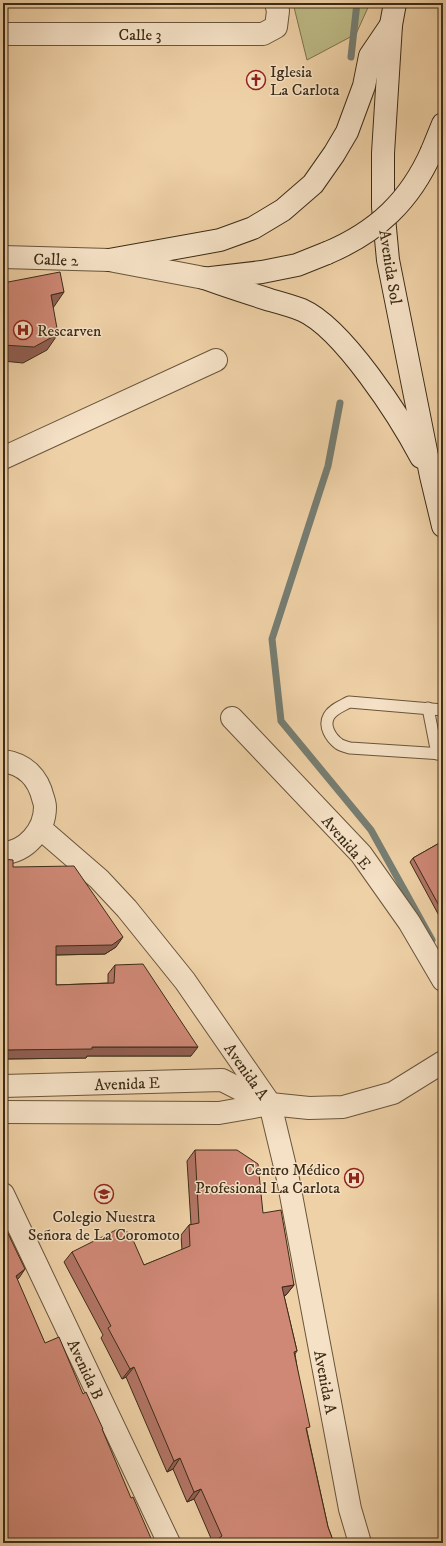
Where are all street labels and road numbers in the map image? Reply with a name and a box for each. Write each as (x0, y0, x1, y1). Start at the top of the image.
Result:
street label: Calle 3 (118, 25, 162, 45)
street label: Avenida Sol (374, 228, 406, 306)
street label: Calle 2 (33, 249, 79, 271)
street label: Avenida E (317, 811, 375, 874)
street label: Avenida A (220, 1039, 273, 1104)
street label: Avenida E (94, 1073, 160, 1095)
street label: Avenida B (62, 1336, 108, 1403)
street label: Avenida A (309, 1349, 341, 1416)

